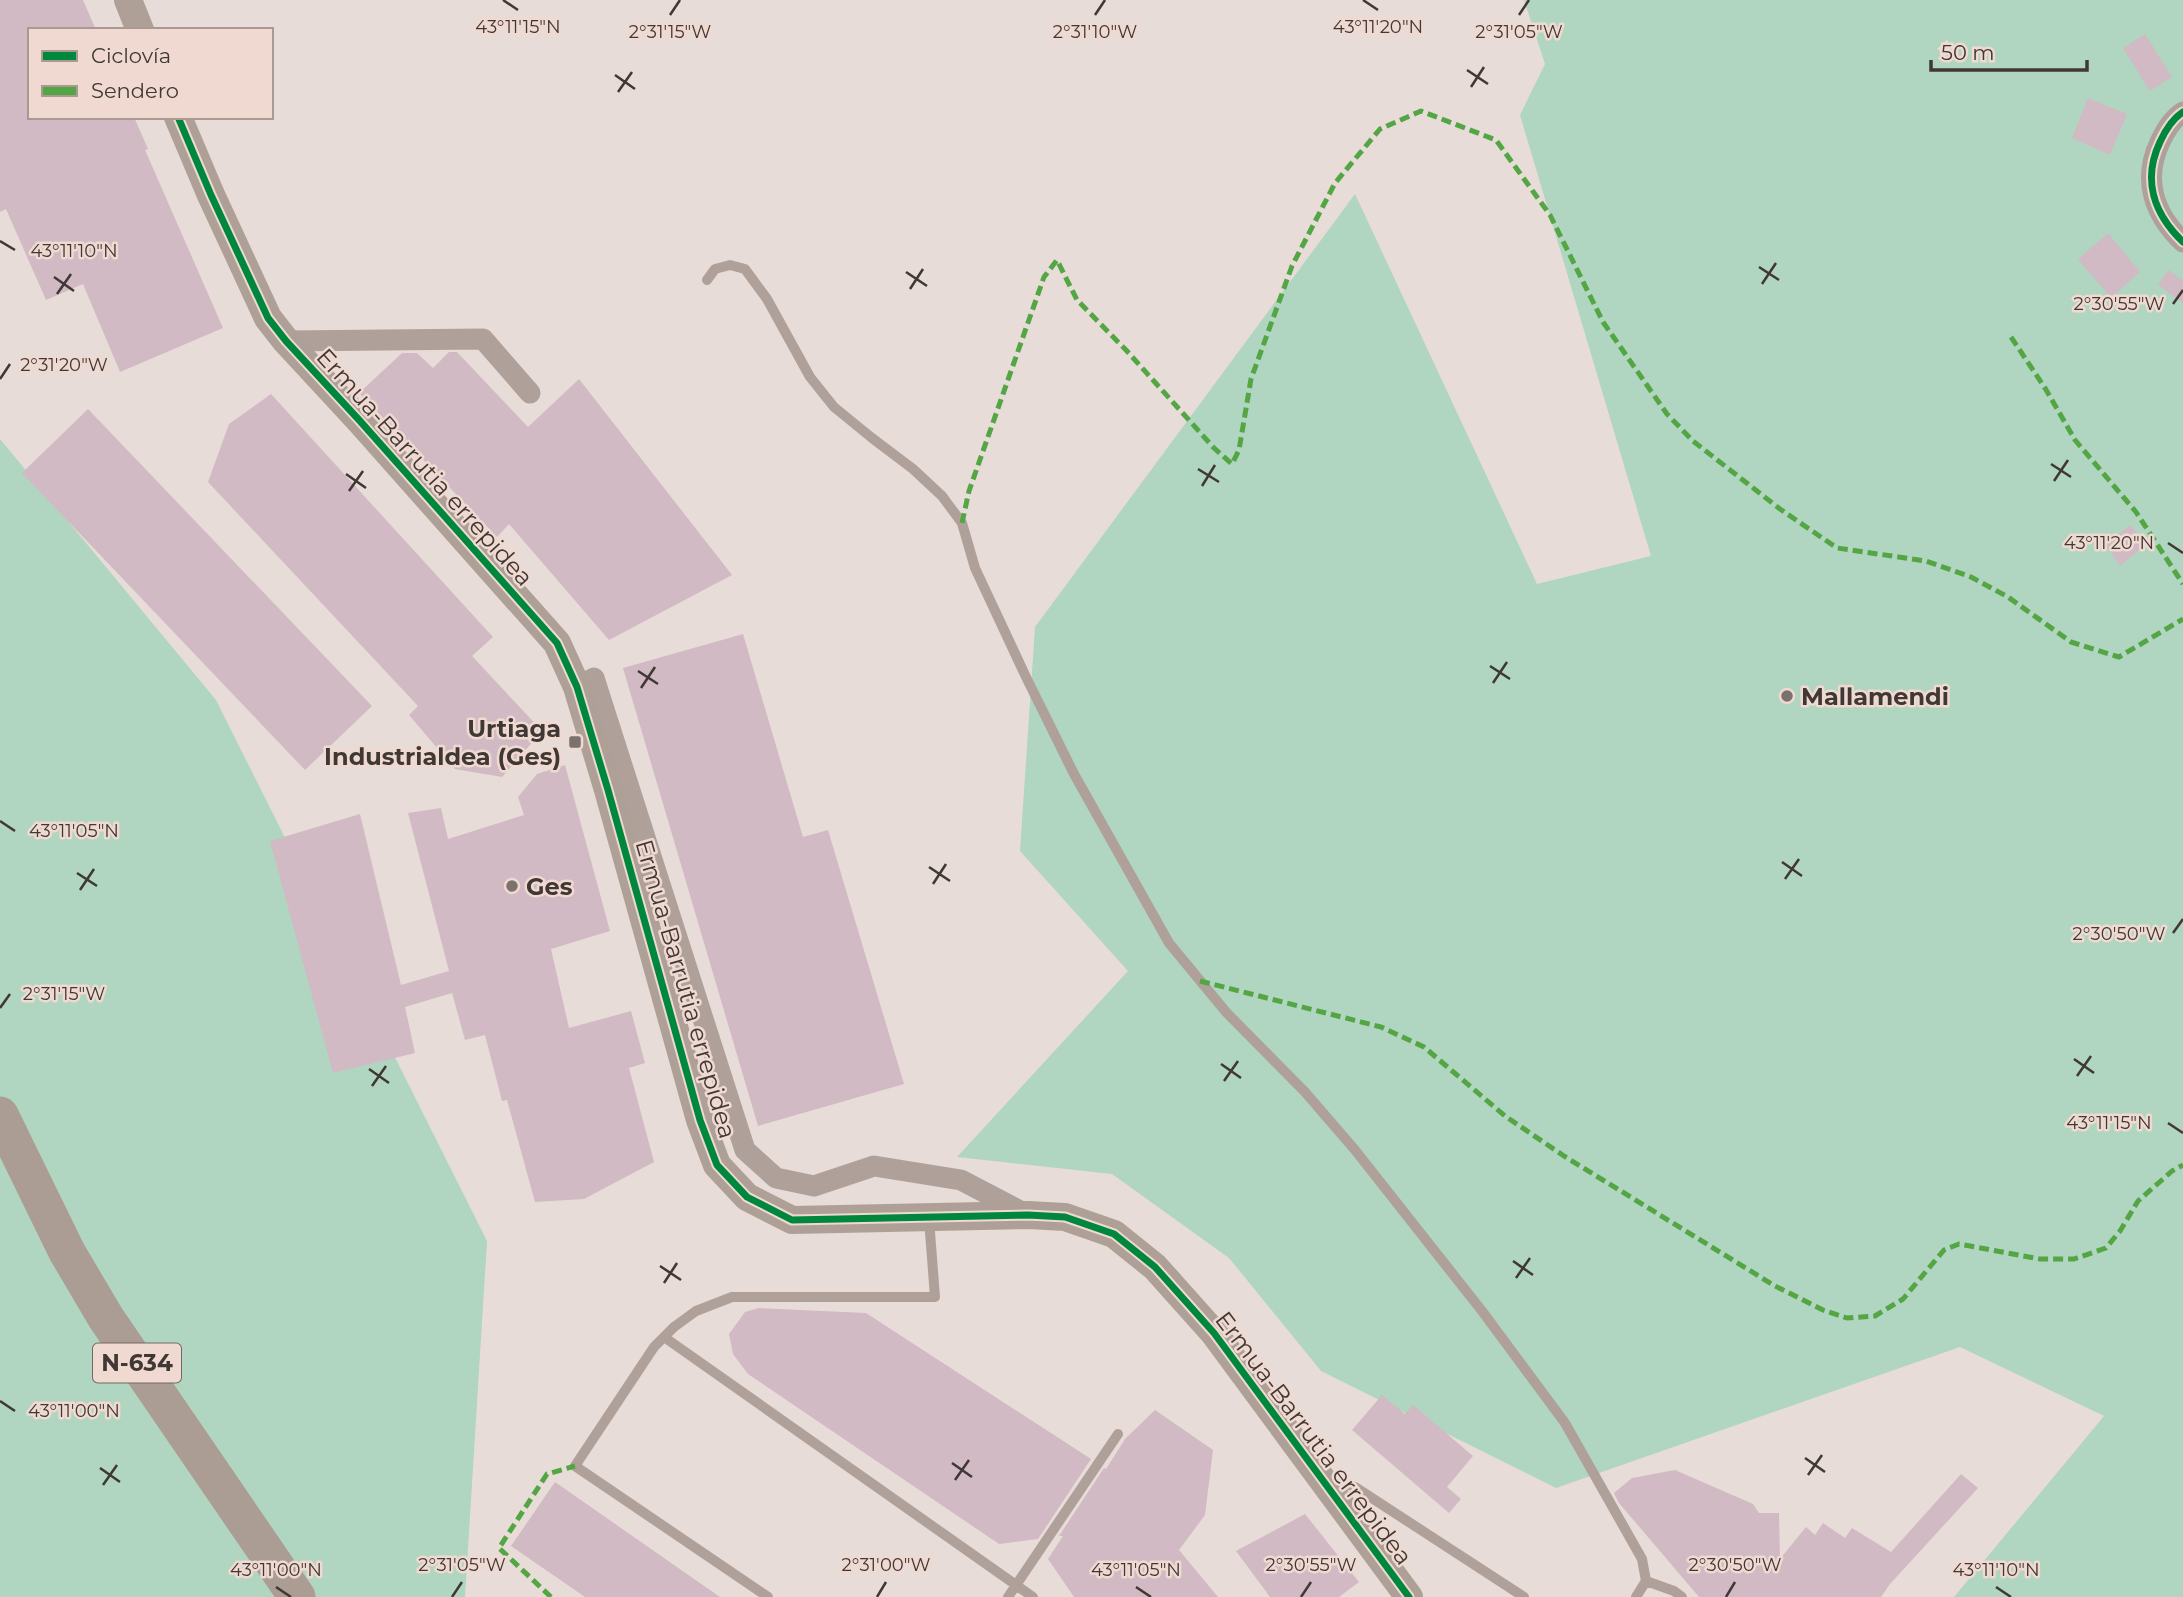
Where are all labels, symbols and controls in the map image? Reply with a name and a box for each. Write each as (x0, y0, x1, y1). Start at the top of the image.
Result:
text: 43°11'15"N (475, 16, 561, 38)
text: 43°11'20"N (1333, 16, 1423, 38)
text: 2°31'15"W (629, 21, 711, 43)
text: 2°31'10"W (1053, 21, 1137, 43)
text: 2°31'05"W (1475, 21, 1563, 43)
legend (28, 28, 273, 119)
scale bar (1931, 28, 2087, 72)
text: 50 m (1941, 40, 1995, 65)
text: Ciclovía (91, 43, 171, 68)
text: Sendero (91, 78, 179, 103)
text: 43°11'10"N (30, 240, 118, 262)
text: 2°30'55"W (2073, 293, 2165, 315)
street label: Ermua-Barrutia errepidea (311, 342, 539, 592)
text: 2°31'20"W (20, 354, 108, 376)
text: 43°11'20"N (2064, 532, 2154, 554)
place label: Mallamendi (1801, 682, 1949, 711)
marker: Mallamendi (1779, 688, 1795, 704)
place label: Urtiaga Industrialdea (Ges) (324, 714, 561, 771)
marker: Urtiaga Industrialdea (Ges) (567, 734, 583, 750)
text: 43°11'05"N (29, 820, 119, 842)
street label: Ermua-Barrutia errepidea (629, 836, 743, 1142)
place label: Ges (526, 872, 573, 901)
marker: Ges (504, 878, 520, 894)
text: 2°30'50"W (2073, 923, 2166, 945)
text: 2°31'15"W (23, 983, 105, 1005)
text: 43°11'15"N (2066, 1112, 2152, 1134)
street label: Ermua-Barrutia errepidea (1209, 1306, 1419, 1570)
road number: N-634 (93, 1344, 181, 1382)
text: 43°11'00"N (28, 1400, 120, 1422)
text: 2°31'05"W (418, 1554, 506, 1576)
text: 2°31'00"W (841, 1554, 931, 1576)
text: 2°30'55"W (1265, 1554, 1357, 1576)
text: 2°30'50"W (1689, 1554, 1782, 1576)
text: 43°11'00"N (230, 1559, 322, 1581)
text: 43°11'05"N (1091, 1559, 1181, 1581)
text: 43°11'10"N (1952, 1559, 2040, 1581)

